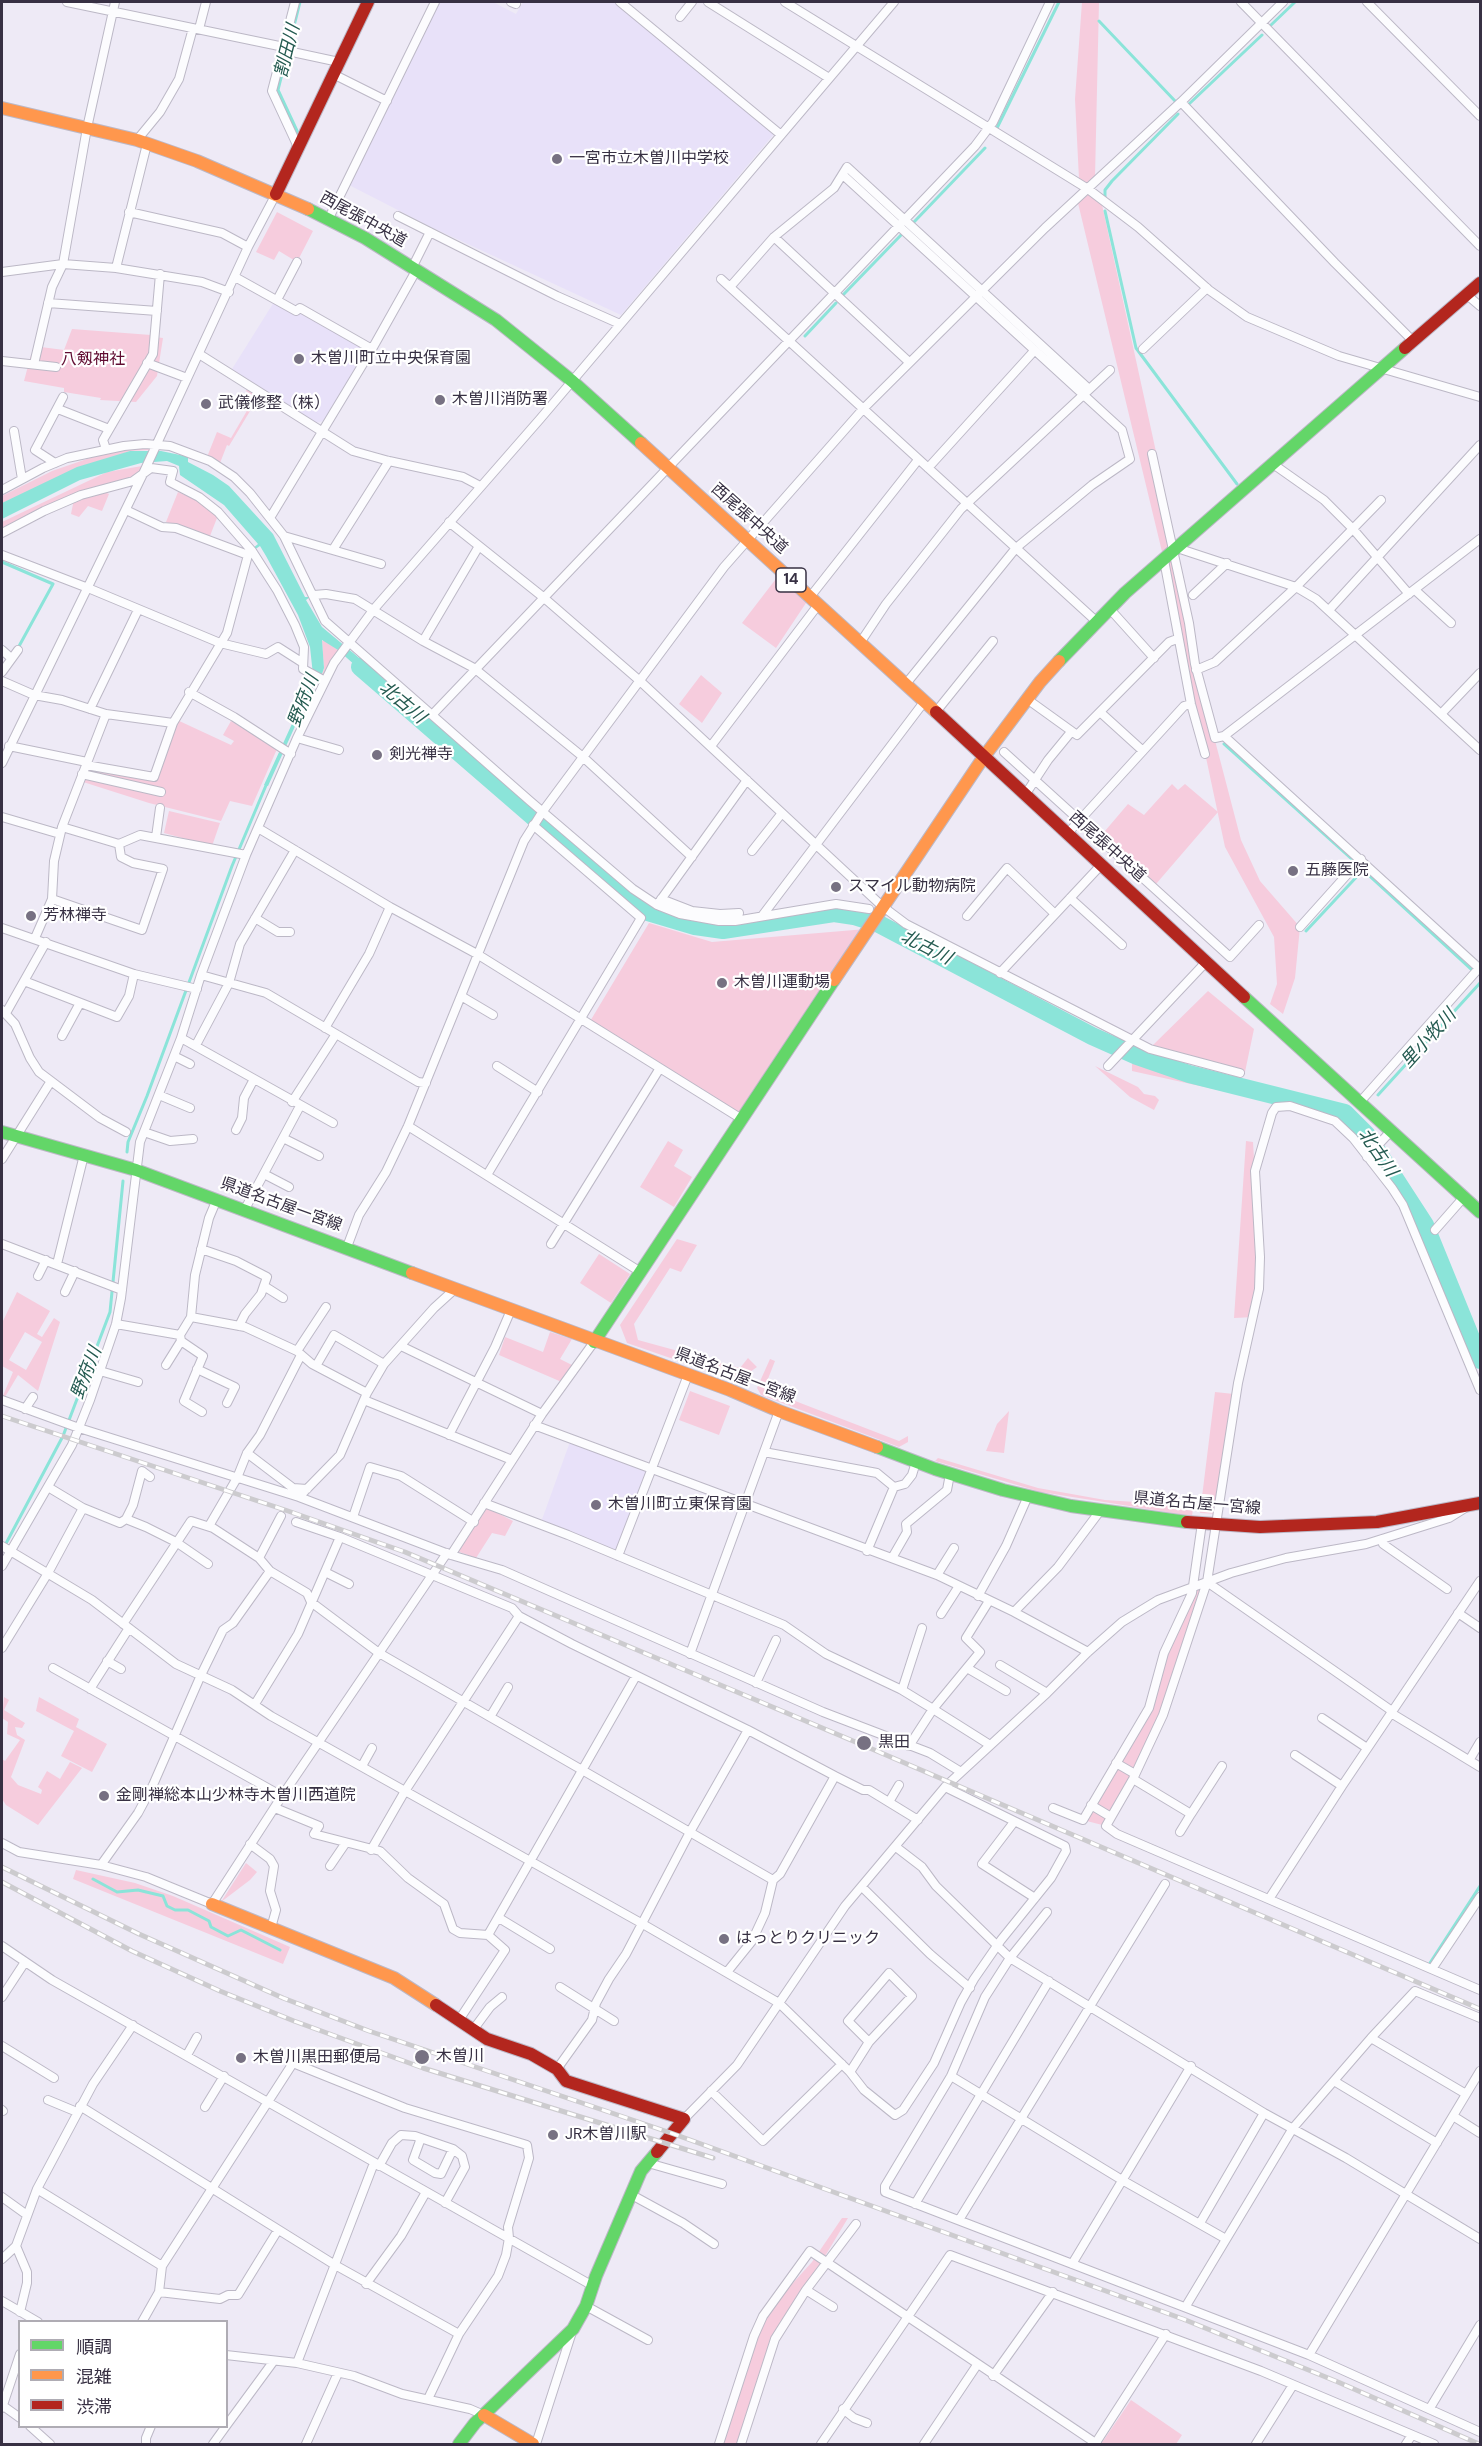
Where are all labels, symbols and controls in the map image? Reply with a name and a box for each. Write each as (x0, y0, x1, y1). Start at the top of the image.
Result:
water label: 割田川 (271, 22, 305, 80)
place label: 一宮市立木曽川中学校 (569, 149, 729, 169)
marker: 一宮市立木曽川中学校 (550, 152, 564, 166)
street label: 西尾張中央道 (316, 188, 410, 252)
place label: 木曽川町立中央保育園 (311, 349, 471, 369)
park label: 八剱神社 (61, 350, 125, 370)
marker: 木曽川町立中央保育園 (292, 352, 306, 366)
place label: 木曽川消防署 (452, 390, 548, 410)
marker: 木曽川消防署 (433, 393, 447, 407)
place label: 武儀修整（株） (218, 394, 330, 414)
marker: 武儀修整（株） (199, 397, 213, 411)
street label: 西尾張中央道 (707, 480, 791, 558)
road number: 14 (776, 568, 806, 592)
water label: 野府川 (284, 672, 324, 730)
water label: 北古川 (374, 677, 430, 729)
place label: 剣光禅寺 (389, 745, 453, 765)
marker: 剣光禅寺 (370, 748, 384, 762)
street label: 西尾張中央道 (1065, 808, 1149, 886)
place label: 五藤医院 (1305, 861, 1369, 881)
marker: 五藤医院 (1286, 864, 1300, 878)
place label: スマイル動物病院 (848, 877, 976, 897)
marker: スマイル動物病院 (829, 880, 843, 894)
place label: 芳林禅寺 (43, 906, 107, 926)
marker: 芳林禅寺 (24, 909, 38, 923)
water label: 北古川 (897, 926, 955, 970)
place label: 木曽川運動場 (734, 973, 830, 993)
marker: 木曽川運動場 (715, 976, 729, 990)
water label: 里小牧川 (1397, 1005, 1461, 1073)
water label: 北古川 (1353, 1125, 1401, 1181)
street label: 県道名古屋一宮線 (218, 1174, 344, 1236)
water label: 野府川 (67, 1344, 107, 1402)
street label: 県道名古屋一宮線 (672, 1344, 798, 1408)
street label: 県道名古屋一宮線 (1132, 1489, 1262, 1519)
place label: 木曽川町立東保育園 (608, 1495, 752, 1515)
marker: 木曽川町立東保育園 (589, 1498, 603, 1512)
place label: 黒田 (878, 1733, 910, 1753)
marker: 黒田 (855, 1734, 873, 1752)
place label: 金剛禅総本山少林寺木曽川西道院 (116, 1786, 356, 1806)
marker: 金剛禅総本山少林寺木曽川西道院 (97, 1789, 111, 1803)
place label: はっとりクリニック (736, 1929, 880, 1949)
marker: はっとりクリニック (717, 1932, 731, 1946)
place label: 木曽川 (436, 2047, 484, 2067)
place label: 木曽川黒田郵便局 (253, 2048, 381, 2068)
marker: 木曽川 (413, 2048, 431, 2066)
marker: 木曽川黒田郵便局 (234, 2051, 248, 2065)
place label: JR木曽川駅 (565, 2125, 647, 2145)
marker: JR木曽川駅 (546, 2128, 560, 2142)
legend (18, 2320, 228, 2428)
text: 順調 (76, 2335, 112, 2359)
text: 混雑 (76, 2365, 112, 2389)
text: 渋滞 (76, 2395, 112, 2419)

